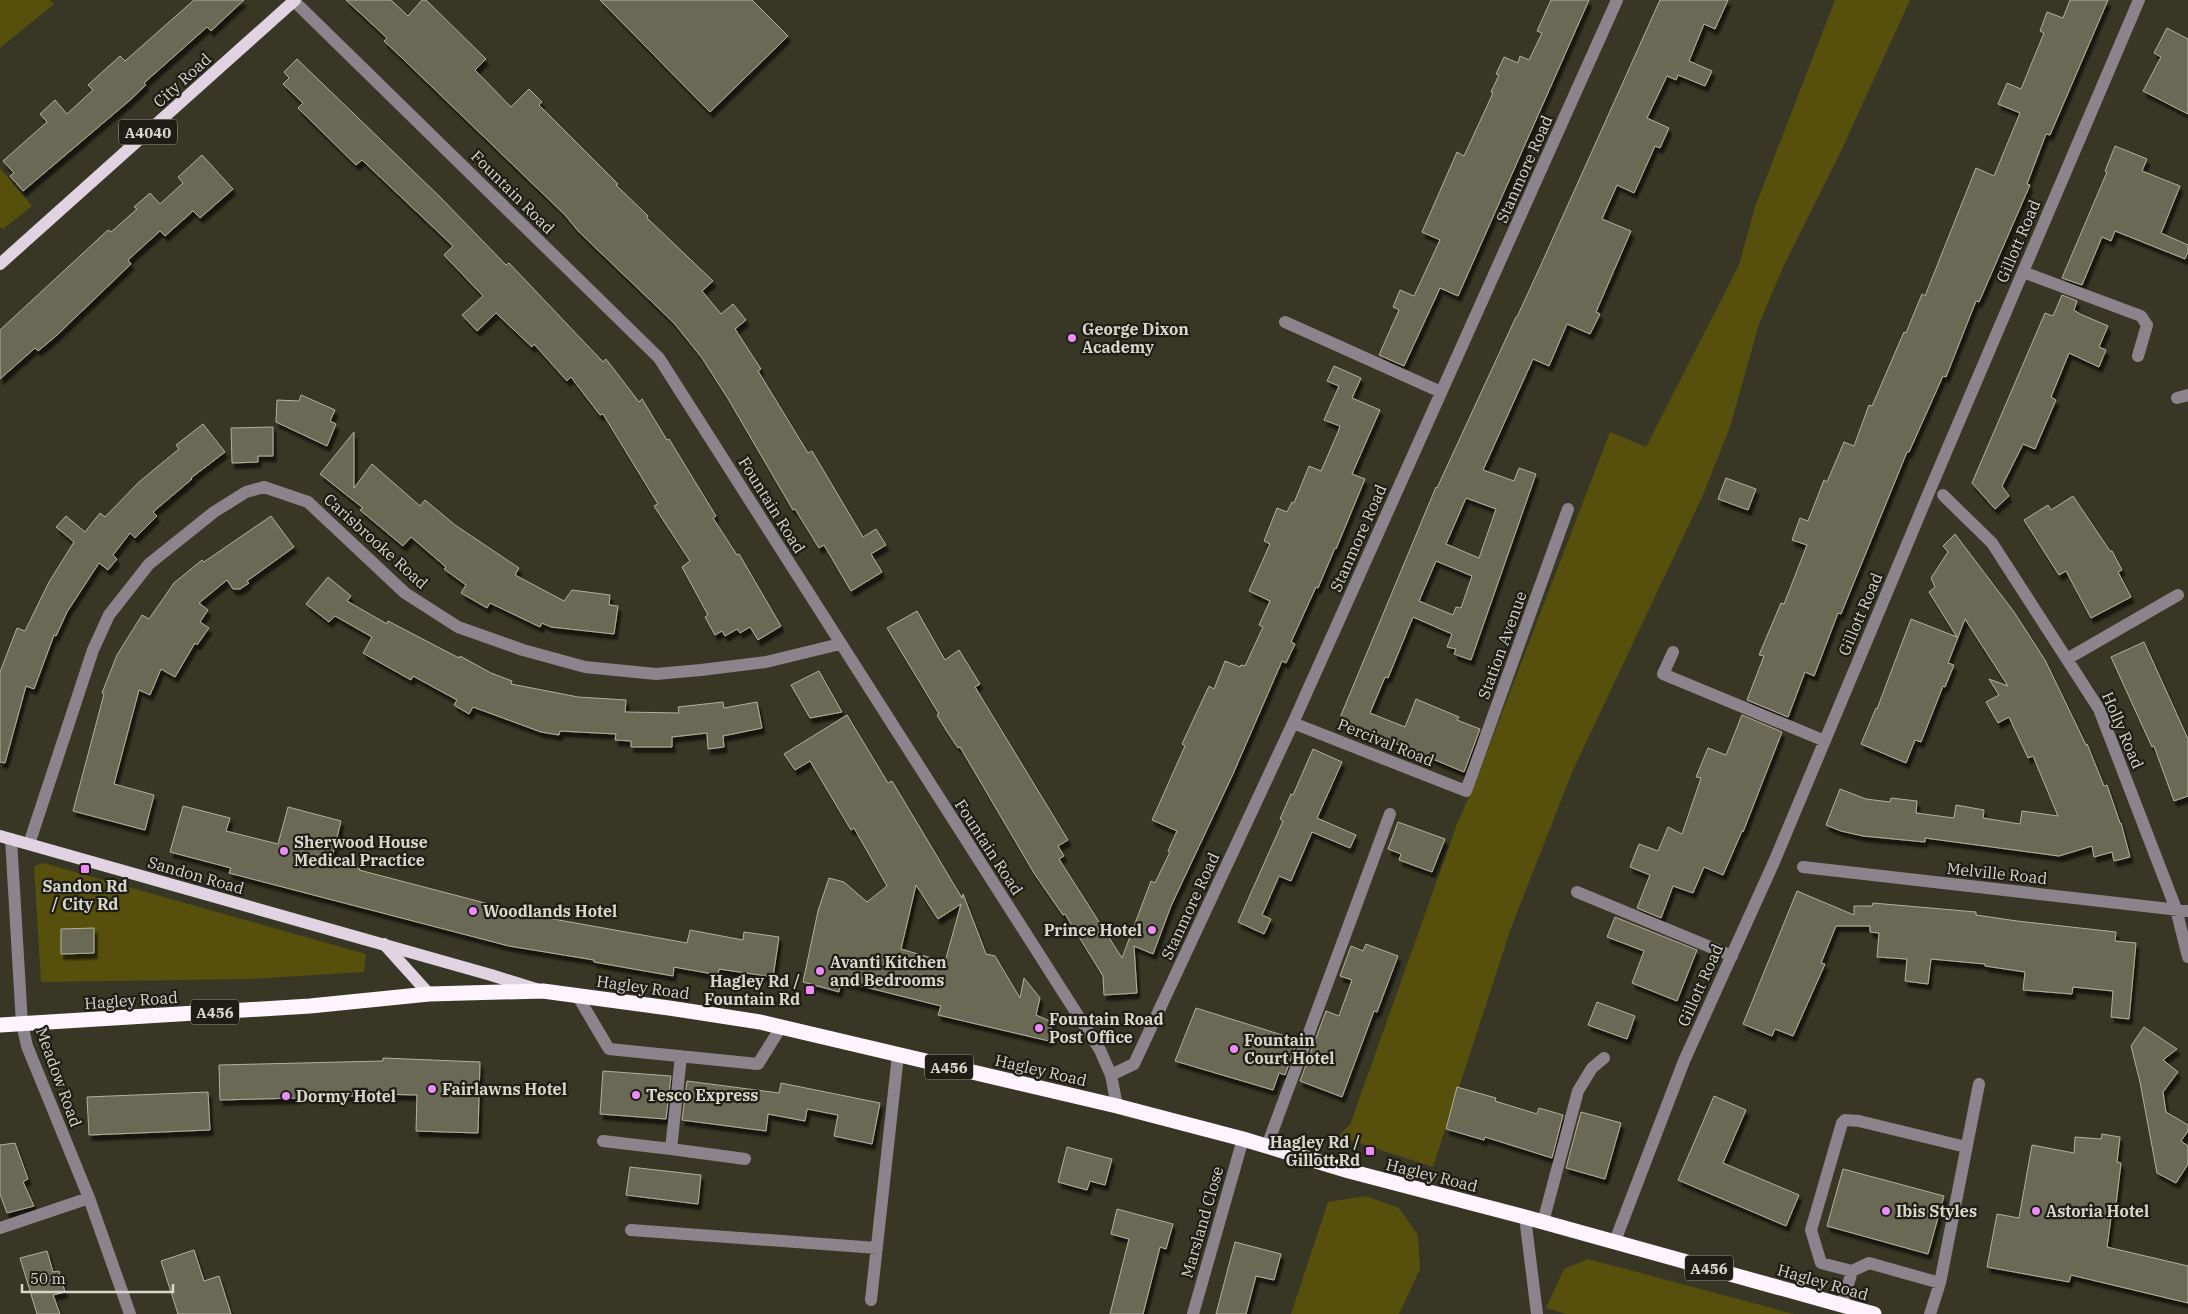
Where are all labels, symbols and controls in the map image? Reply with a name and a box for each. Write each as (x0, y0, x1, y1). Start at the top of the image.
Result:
street label: City Road (149, 48, 215, 111)
street label: Stanmore Road (1491, 112, 1557, 226)
road number: A4040 (119, 120, 177, 144)
street label: Fountain Road (467, 146, 559, 238)
street label: Gillott Road (1992, 196, 2045, 286)
place label: George Dixon Academy (1082, 319, 1189, 357)
marker: George Dixon Academy (1066, 332, 1078, 344)
street label: Fountain Road (734, 453, 810, 557)
street label: Stanmore Road (1325, 481, 1391, 595)
street label: Carisbrooke Road (320, 489, 432, 593)
street label: Gillott Road (1834, 569, 1887, 659)
street label: Station Avenue (1473, 588, 1531, 702)
street label: Holly Road (2098, 689, 2148, 772)
street label: Percival Road (1335, 714, 1437, 771)
street label: Fountain Road (951, 795, 1027, 899)
place label: Sherwood House Medical Practice (294, 832, 428, 870)
marker: Sherwood House Medical Practice (278, 845, 290, 857)
street label: Stanmore Road (1156, 849, 1224, 963)
street label: Sandon Road (146, 852, 247, 898)
street label: Melville Road (1946, 858, 2049, 888)
marker: Sandon Rd / City Rd (79, 863, 91, 875)
place label: Sandon Rd / City Rd (43, 876, 128, 914)
place label: Woodlands Hotel (483, 901, 617, 921)
marker: Woodlands Hotel (467, 905, 479, 917)
place label: Prince Hotel (1044, 920, 1142, 940)
marker: Prince Hotel (1146, 924, 1158, 936)
street label: Gillott Road (1673, 940, 1727, 1029)
place label: Avanti Kitchen and Bedrooms (830, 952, 947, 990)
marker: Avanti Kitchen and Bedrooms (814, 965, 826, 977)
street label: Hagley Road (595, 971, 691, 1003)
place label: Hagley Rd / Fountain Rd (704, 971, 800, 1009)
marker: Hagley Rd / Fountain Rd (804, 984, 816, 996)
street label: Hagley Road (84, 987, 179, 1013)
road number: A456 (191, 1000, 239, 1024)
place label: Fountain Road Post Office (1049, 1009, 1164, 1047)
marker: Fountain Road Post Office (1033, 1022, 1045, 1034)
street label: Meadow Road (32, 1025, 86, 1130)
place label: Fountain Court Hotel (1244, 1030, 1335, 1068)
marker: Fountain Court Hotel (1228, 1043, 1240, 1055)
street label: Hagley Road (993, 1050, 1089, 1090)
road number: A456 (925, 1054, 973, 1080)
place label: Fairlawns Hotel (442, 1079, 567, 1099)
marker: Fairlawns Hotel (426, 1083, 438, 1095)
place label: Tesco Express (646, 1085, 759, 1105)
place label: Dormy Hotel (296, 1086, 396, 1106)
marker: Tesco Express (630, 1089, 642, 1101)
marker: Dormy Hotel (280, 1090, 292, 1102)
place label: Hagley Rd / Gillott Rd (1270, 1132, 1360, 1170)
marker: Hagley Rd / Gillott Rd (1364, 1145, 1376, 1157)
street label: Hagley Road (1384, 1154, 1480, 1196)
street label: Marsland Close (1176, 1164, 1228, 1280)
place label: Ibis Styles (1896, 1201, 1977, 1221)
place label: Astoria Hotel (2046, 1201, 2149, 1221)
marker: Ibis Styles (1880, 1205, 1892, 1217)
marker: Astoria Hotel (2030, 1205, 2042, 1217)
road number: A456 (1685, 1256, 1733, 1280)
street label: Hagley Road (1775, 1259, 1871, 1305)
scale bar (22, 1262, 174, 1294)
text: 50 m (30, 1269, 66, 1288)

